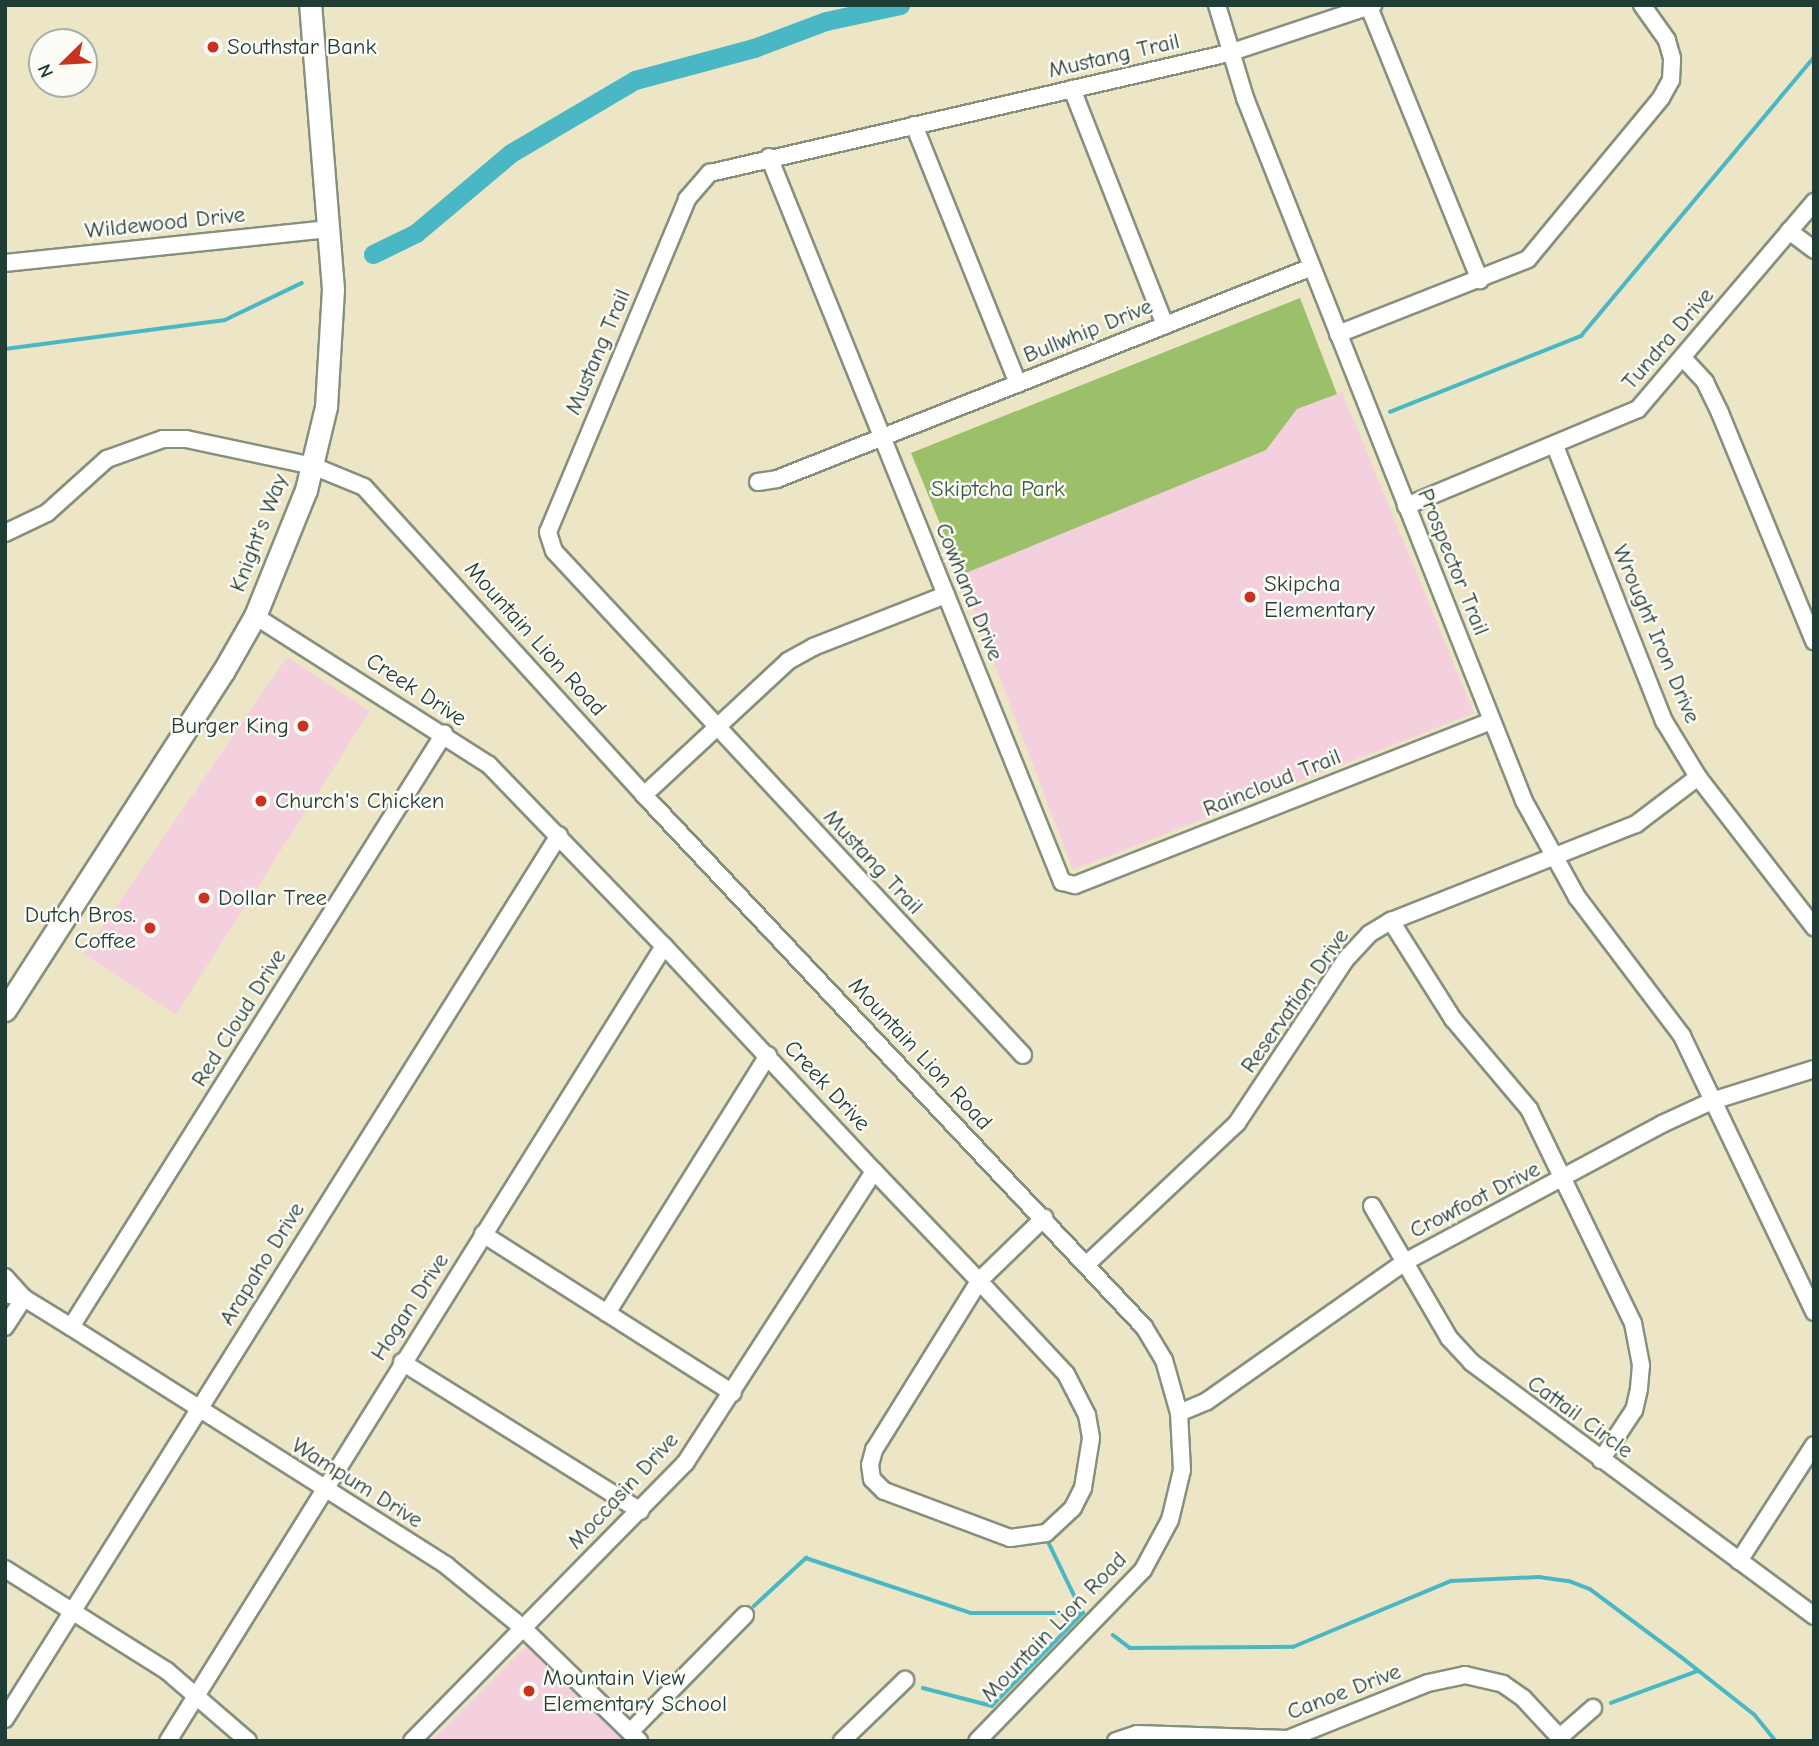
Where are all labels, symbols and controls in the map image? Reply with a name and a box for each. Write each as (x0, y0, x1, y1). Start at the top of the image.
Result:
north arrow (28, 28, 98, 98)
street label: Mustang Trail (1046, 28, 1182, 84)
place label: Southstar Bank (227, 33, 377, 61)
marker: Southstar Bank (205, 39, 221, 55)
text: N (33, 61, 58, 81)
street label: Wildewood Drive (84, 201, 246, 245)
street label: Tundra Drive (1616, 282, 1720, 396)
street label: Mustang Trail (559, 285, 637, 419)
street label: Bullwhip Drive (1019, 293, 1157, 369)
street label: Knight's Way (224, 470, 294, 596)
park label: Skiptcha Park (931, 475, 1065, 503)
street label: Prospector Trail (1411, 485, 1495, 639)
street label: Cowhand Drive (929, 519, 1009, 665)
street label: Wrought Iron Drive (1606, 541, 1706, 727)
street label: Mountain Lion Road (458, 556, 612, 722)
place label: Skipcha Elementary (1264, 570, 1375, 624)
marker: Skipcha Elementary (1242, 589, 1258, 605)
street label: Creek Drive (361, 647, 471, 733)
place label: Burger King (171, 712, 289, 740)
marker: Burger King (295, 718, 311, 734)
street label: Raincloud Trail (1199, 743, 1345, 823)
place label: Church's Chicken (275, 787, 444, 815)
marker: Church's Chicken (253, 793, 269, 809)
street label: Mustang Trail (817, 804, 929, 920)
place label: Dollar Tree (218, 884, 327, 912)
marker: Dollar Tree (196, 890, 212, 906)
place label: Dutch Bros. Coffee (25, 901, 136, 955)
marker: Dutch Bros. Coffee (142, 920, 158, 936)
street label: Reservation Drive (1235, 923, 1355, 1079)
street label: Red Cloud Drive (186, 944, 292, 1092)
street label: Mountain Lion Road (842, 972, 998, 1136)
street label: Creek Drive (778, 1035, 876, 1137)
street label: Crowfoot Drive (1405, 1155, 1545, 1245)
street label: Arapaho Drive (213, 1197, 311, 1331)
street label: Hogan Drive (365, 1248, 455, 1366)
street label: Cattail Circle (1522, 1369, 1638, 1465)
street label: Moccasin Drive (562, 1427, 684, 1555)
street label: Wampum Drive (286, 1432, 428, 1534)
street label: Mountain Lion Road (975, 1546, 1133, 1708)
street label: Canoe Drive (1283, 1658, 1405, 1726)
place label: Mountain View Elementary School (543, 1664, 727, 1718)
marker: Mountain View Elementary School (521, 1683, 537, 1699)

